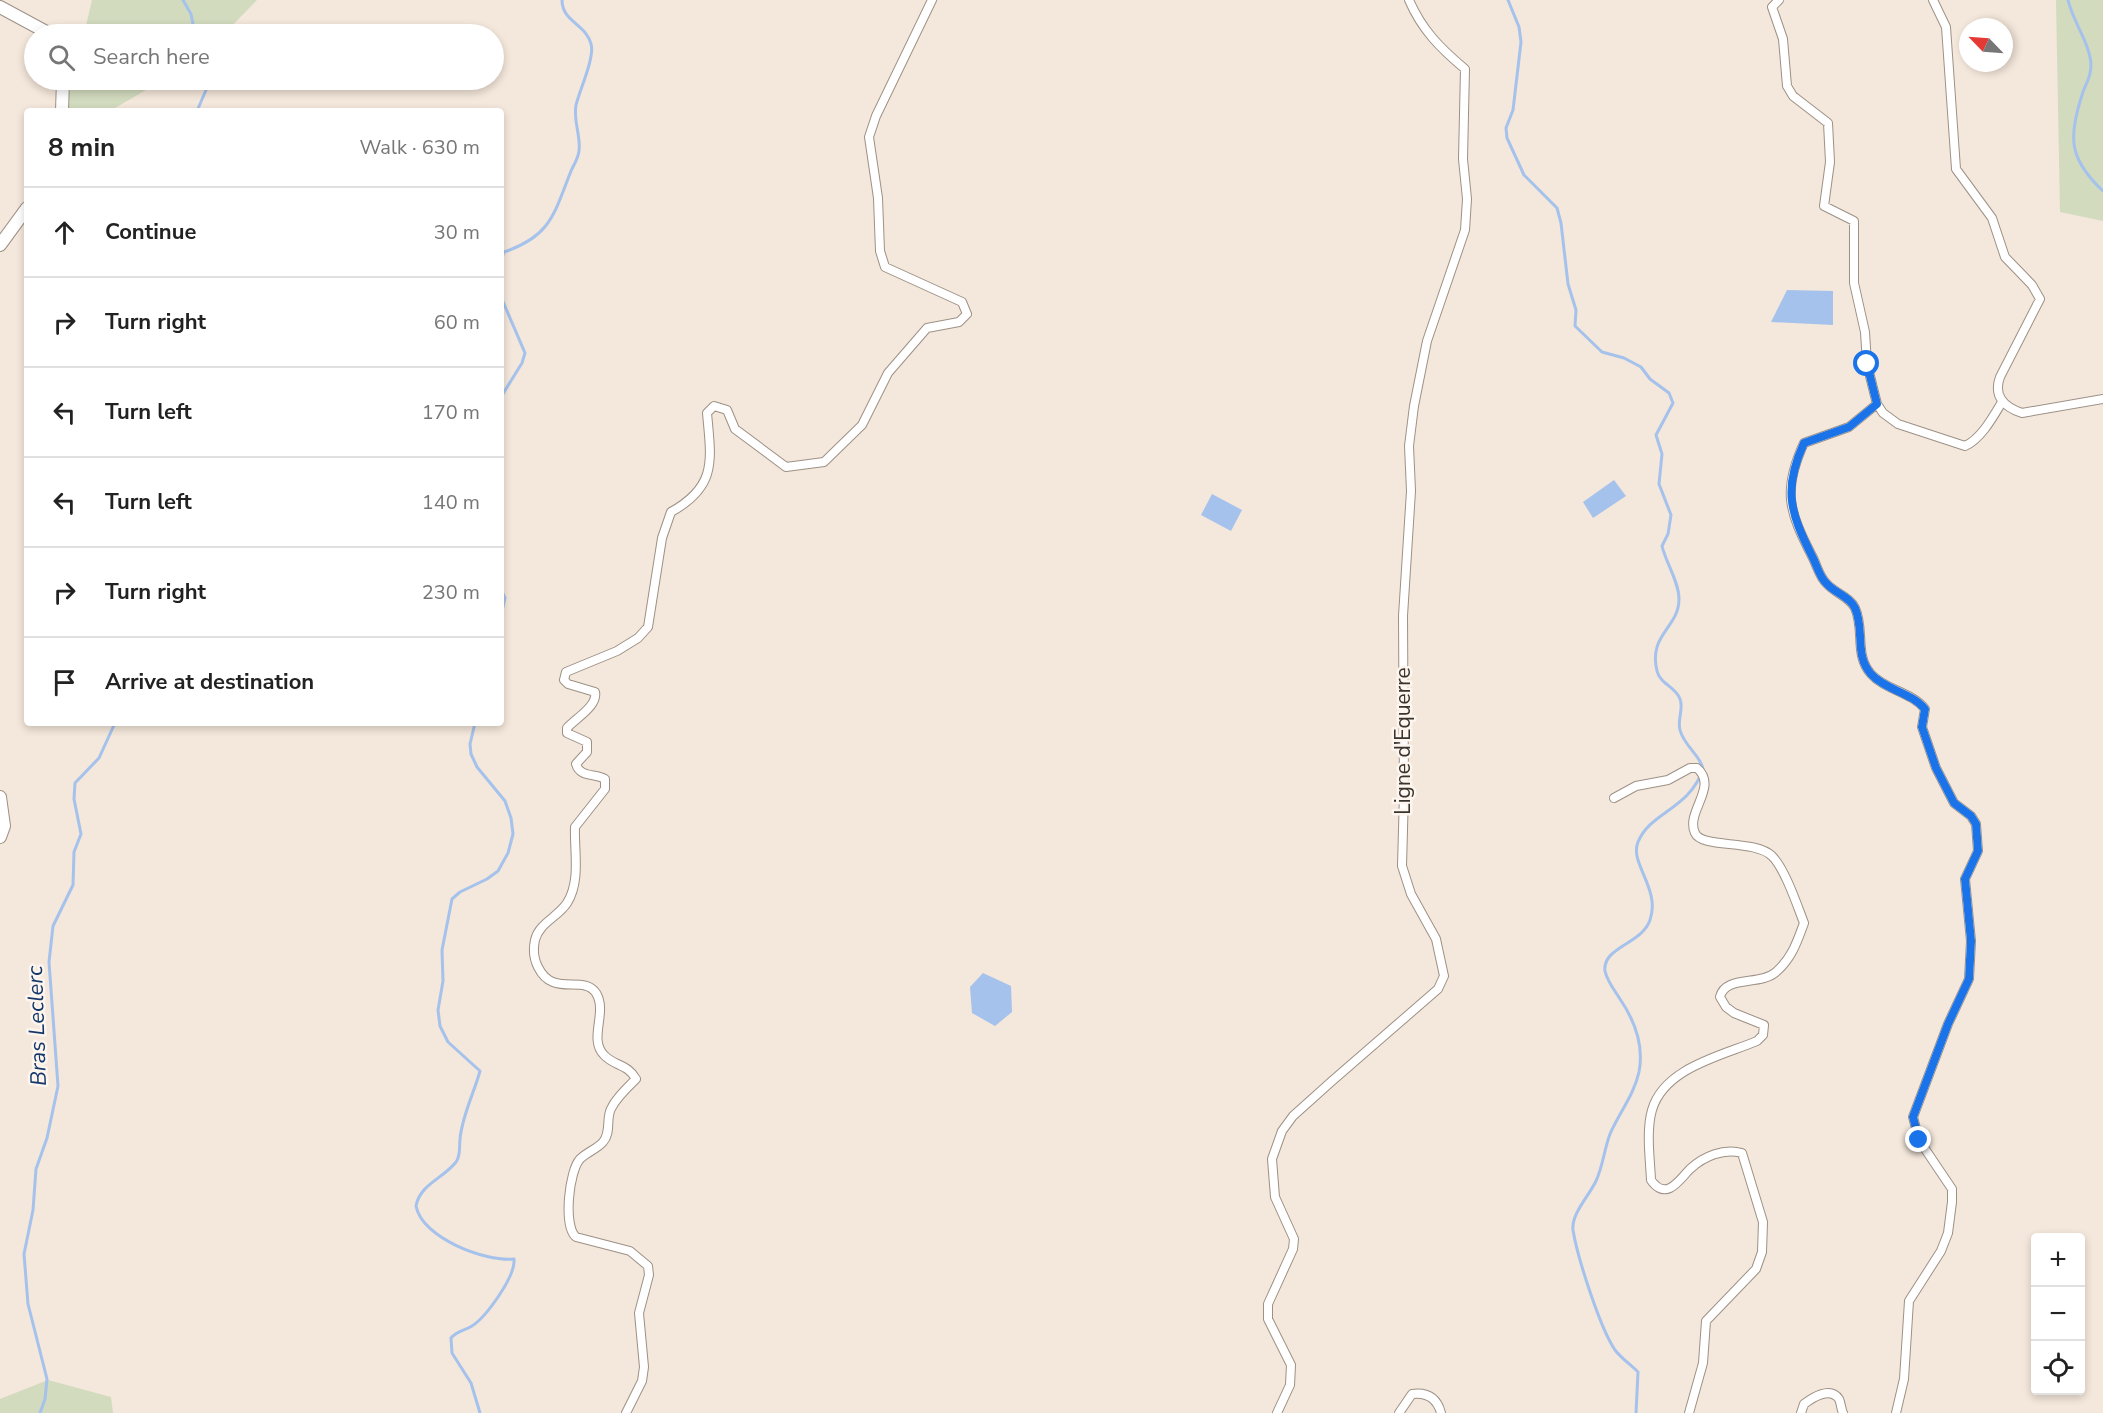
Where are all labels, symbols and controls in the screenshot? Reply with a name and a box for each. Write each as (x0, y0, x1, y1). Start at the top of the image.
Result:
north arrow (1959, 18, 2013, 72)
search box (24, 24, 504, 90)
icon: search (45, 41, 78, 74)
text: Search here (93, 42, 210, 72)
text: 8 min (48, 130, 115, 165)
text: Walk · 630 m (360, 134, 480, 161)
icon: ahead (48, 216, 81, 249)
text: Continue (105, 217, 196, 247)
text: 30 m (434, 219, 480, 246)
icon: right (48, 306, 81, 339)
text: Turn right (105, 307, 206, 337)
text: 60 m (434, 309, 480, 336)
route start (1853, 350, 1879, 376)
icon: left (48, 396, 81, 429)
text: Turn left (105, 397, 192, 427)
text: 170 m (422, 399, 480, 426)
icon: left (48, 486, 81, 519)
text: Turn left (105, 487, 192, 517)
text: 140 m (422, 489, 480, 516)
icon: right (48, 576, 81, 609)
text: Turn right (105, 577, 206, 607)
text: 230 m (422, 579, 480, 606)
icon: arrive (48, 666, 81, 699)
text: Arrive at destination (105, 667, 314, 697)
street label: Ligne d'Equerre (1389, 667, 1417, 815)
water label: Bras Leclerc (20, 965, 54, 1087)
route end (1905, 1126, 1931, 1152)
map controls (2031, 1233, 2085, 1395)
button: + (2031, 1233, 2085, 1287)
button: − (2031, 1287, 2085, 1341)
button: locate (2031, 1341, 2085, 1395)

